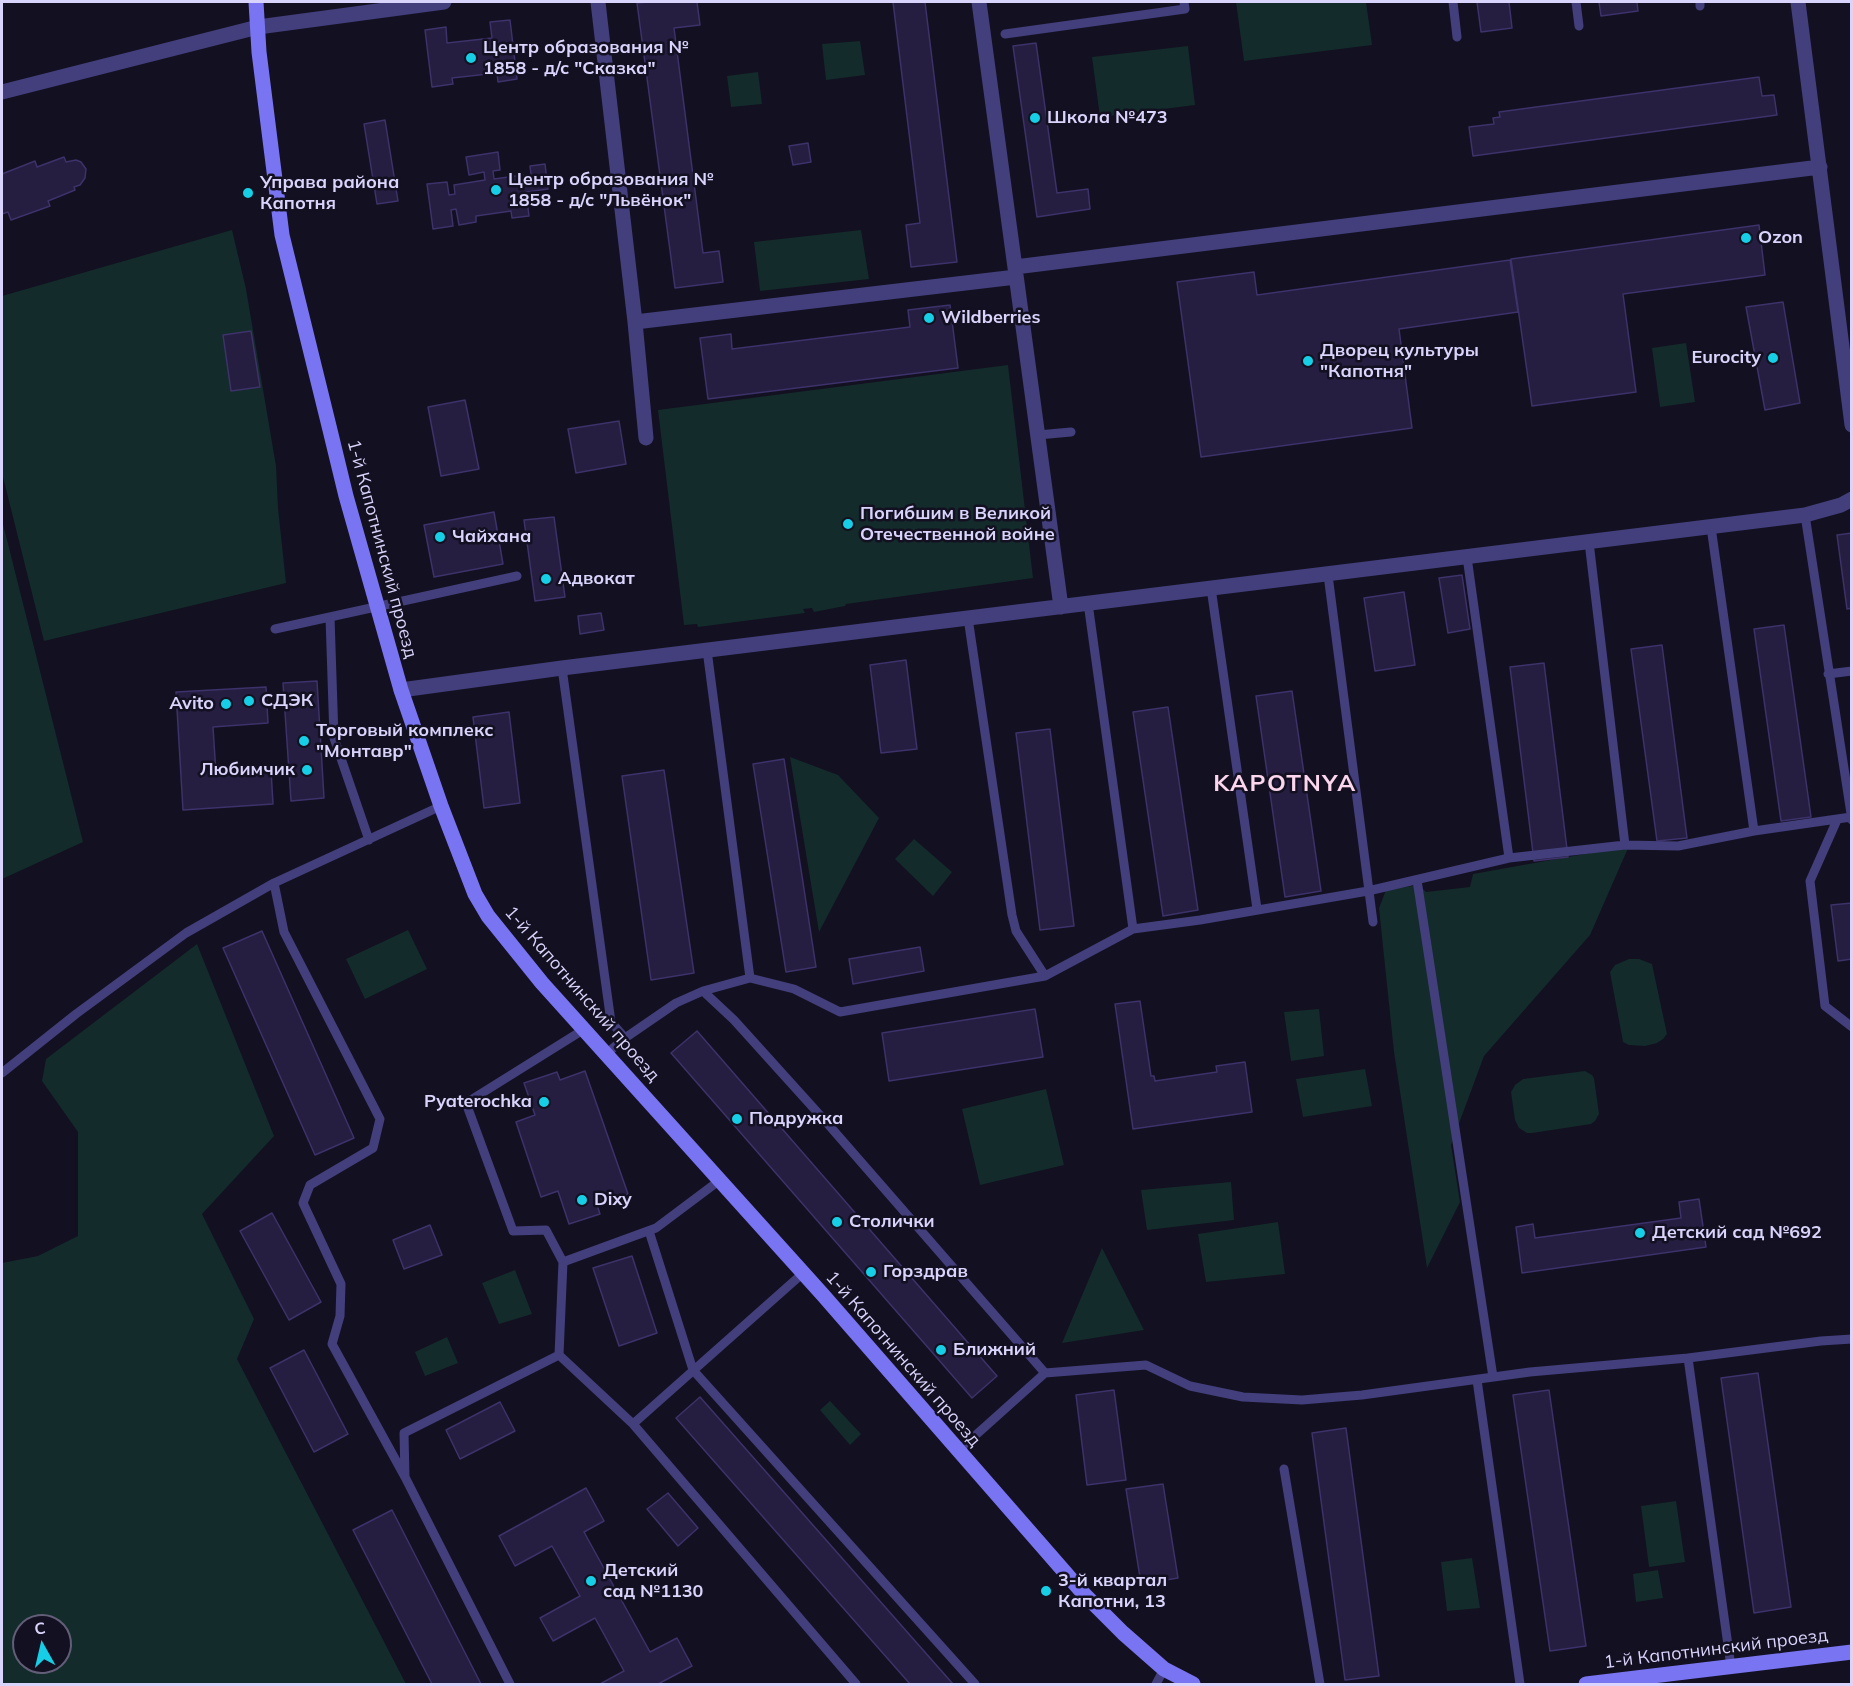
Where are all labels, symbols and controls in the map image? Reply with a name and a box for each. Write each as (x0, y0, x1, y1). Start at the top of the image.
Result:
place label: Центр образования № 1858 - д/с "Сказка" (483, 37, 688, 80)
marker: Центр образования № 1858 - д/с "Сказка" (464, 51, 478, 65)
place label: Школа №473 (1047, 107, 1168, 129)
marker: Школа №473 (1028, 111, 1042, 125)
place label: Центр образования № 1858 - д/с "Львёнок" (508, 169, 713, 212)
place label: Управа района Капотня (260, 172, 399, 214)
marker: Центр образования № 1858 - д/с "Львёнок" (489, 183, 503, 197)
marker: Управа района Капотня (241, 186, 255, 200)
place label: Ozon (1758, 227, 1803, 249)
marker: Ozon (1739, 231, 1753, 245)
place label: Wildberries (941, 307, 1040, 329)
marker: Wildberries (922, 311, 936, 325)
place label: Дворец культуры "Капотня" (1320, 340, 1479, 382)
place label: Eurocity (1691, 347, 1761, 369)
marker: Eurocity (1766, 351, 1780, 365)
marker: Дворец культуры "Капотня" (1301, 354, 1315, 368)
street label: 1-й Капотнинский проезд (342, 437, 422, 661)
place label: Погибшим в Великой Отечественной войне (860, 503, 1055, 546)
marker: Погибшим в Великой Отечественной войне (841, 517, 855, 531)
place label: Чайхана (452, 526, 531, 548)
marker: Чайхана (433, 530, 447, 544)
place label: Адвокат (558, 568, 635, 590)
marker: Адвокат (539, 572, 553, 586)
place label: СДЭК (261, 690, 313, 712)
place label: Avito (169, 693, 214, 715)
marker: СДЭК (242, 694, 256, 708)
marker: Avito (219, 697, 233, 711)
place label: Торговый комплекс "Монтавр" (316, 720, 493, 762)
marker: Торговый комплекс "Монтавр" (297, 734, 311, 748)
place label: Любимчик (200, 759, 295, 781)
marker: Любимчик (300, 763, 314, 777)
district label: KAPOTNYA (1213, 770, 1357, 798)
street label: 1-й Капотнинский проезд (500, 902, 664, 1086)
place label: Pyaterochka (424, 1091, 532, 1113)
marker: Pyaterochka (537, 1095, 551, 1109)
place label: Подружка (749, 1108, 843, 1130)
marker: Подружка (730, 1112, 744, 1126)
place label: Dixy (594, 1189, 632, 1211)
marker: Dixy (575, 1193, 589, 1207)
place label: Столички (849, 1211, 935, 1233)
marker: Столички (830, 1215, 844, 1229)
place label: Детский сад №692 (1652, 1222, 1822, 1244)
marker: Детский сад №692 (1633, 1226, 1647, 1240)
place label: Горздрав (883, 1261, 968, 1283)
marker: Горздрав (864, 1265, 878, 1279)
street label: 1-й Капотнинский проезд (821, 1267, 985, 1451)
place label: Ближний (953, 1339, 1036, 1361)
marker: Ближний (934, 1343, 948, 1357)
place label: Детский сад №1130 (603, 1560, 703, 1602)
place label: 3-й квартал Капотни, 13 (1058, 1570, 1167, 1612)
marker: Детский сад №1130 (584, 1574, 598, 1588)
marker: 3-й квартал Капотни, 13 (1039, 1584, 1053, 1598)
north arrow (12, 1614, 72, 1674)
text: С (33, 1617, 47, 1639)
street label: 1-й Капотнинский проезд (1603, 1625, 1829, 1673)

